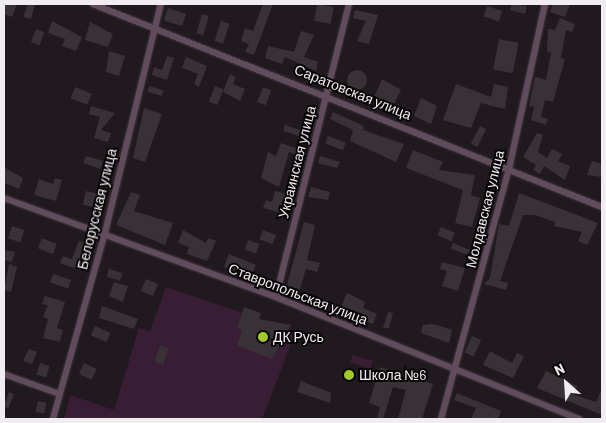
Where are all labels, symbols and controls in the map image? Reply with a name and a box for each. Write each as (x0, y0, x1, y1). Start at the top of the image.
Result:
street label: Саратовская улица (292, 61, 414, 123)
street label: Украинская улица (275, 104, 319, 220)
street label: Белорусская улица (74, 147, 120, 271)
street label: Молдавская улица (462, 148, 508, 270)
street label: Ставропольская улица (226, 260, 370, 328)
place label: ДК Русь (273, 329, 324, 345)
marker: ДК Русь (257, 331, 269, 343)
north arrow (541, 358, 591, 408)
text: N (551, 359, 567, 379)
place label: Школа №6 (359, 367, 427, 383)
marker: Школа №6 (343, 369, 355, 381)

